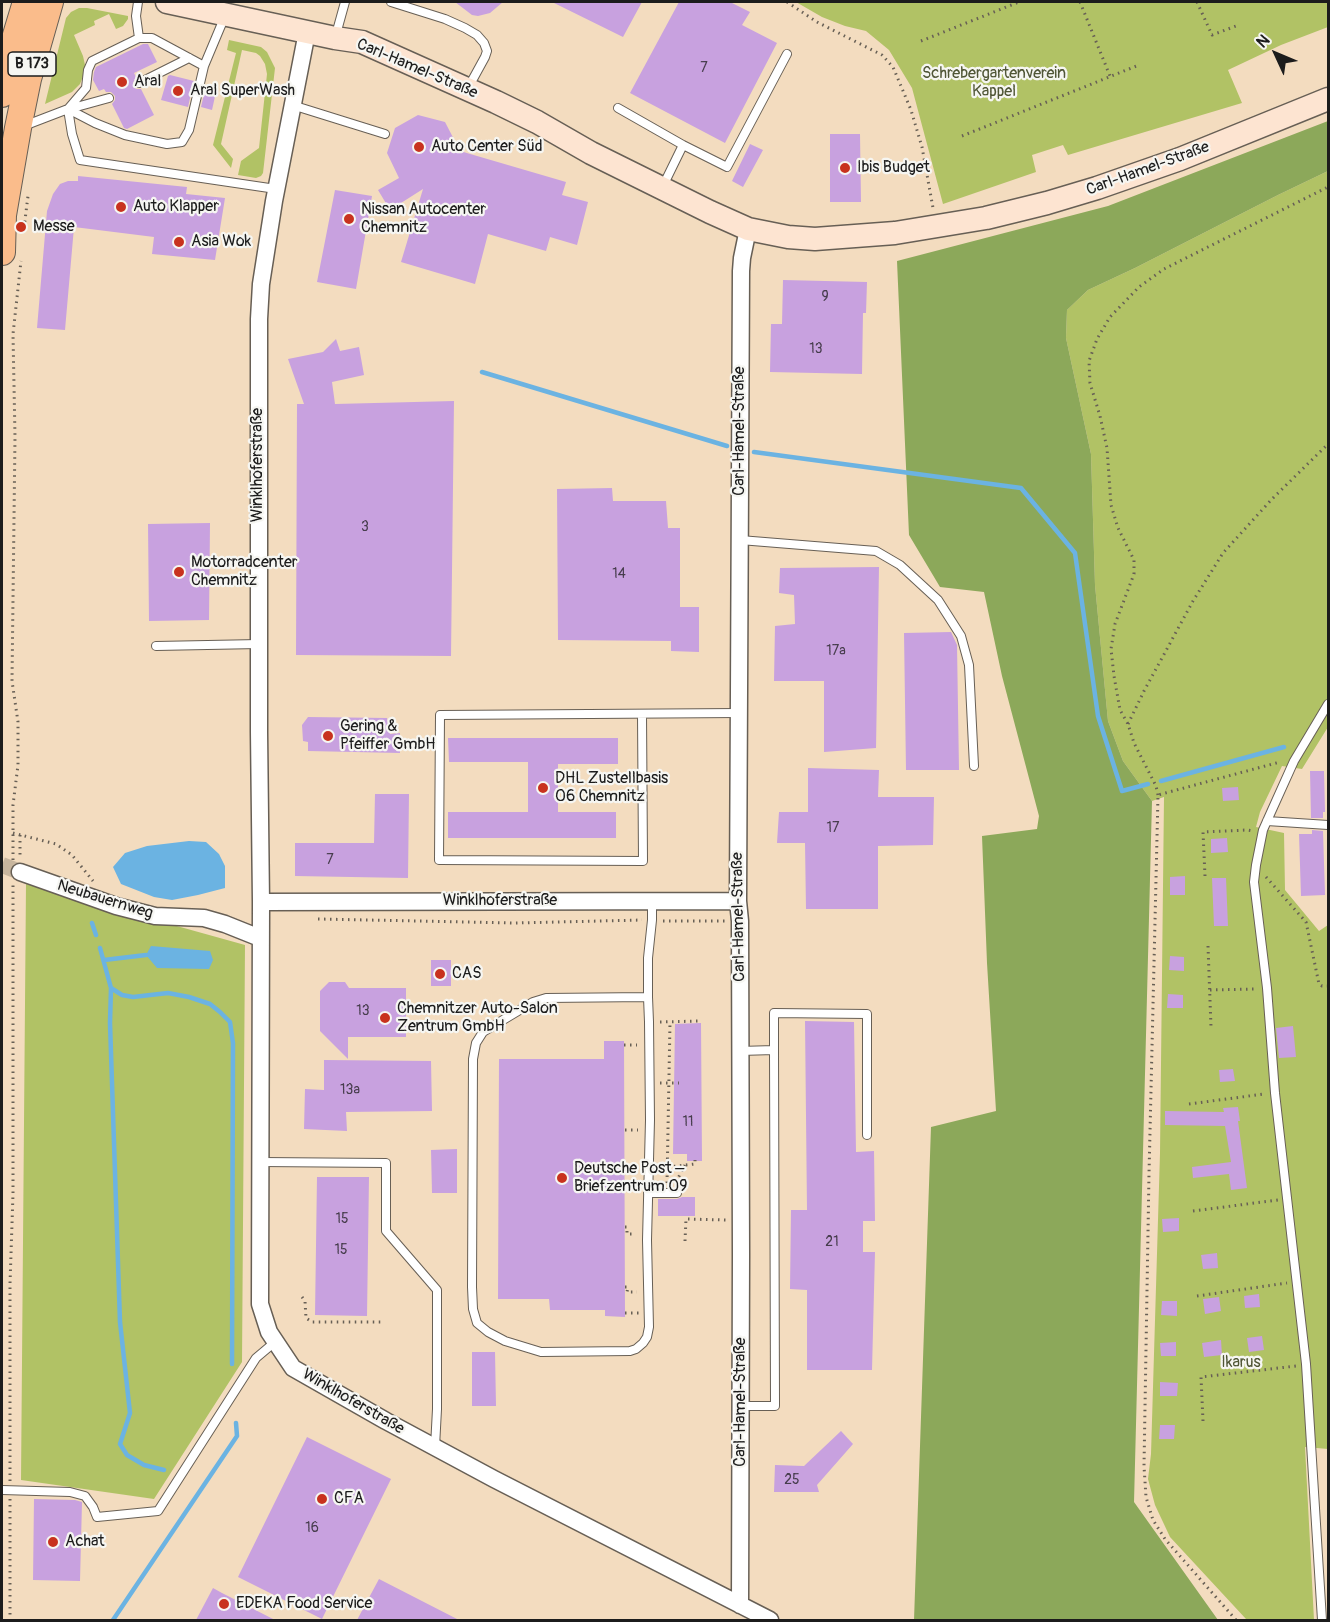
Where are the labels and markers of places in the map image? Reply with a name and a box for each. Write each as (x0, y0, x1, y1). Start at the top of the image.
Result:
place label: Aral (134, 72, 161, 92)
marker: Aral (115, 75, 129, 89)
place label: Aral SuperWash (190, 81, 295, 101)
marker: Aral SuperWash (171, 84, 185, 98)
place label: Auto Center Süd (431, 137, 543, 157)
marker: Auto Center Süd (412, 140, 426, 154)
place label: Ibis Budget (857, 158, 930, 178)
marker: Ibis Budget (838, 161, 852, 175)
place label: Auto Klapper (133, 197, 219, 217)
marker: Auto Klapper (114, 200, 128, 214)
place label: Nissan Autocenter Chemnitz (361, 200, 486, 238)
marker: Nissan Autocenter Chemnitz (342, 212, 356, 226)
place label: Messe (33, 217, 75, 237)
marker: Messe (14, 220, 28, 234)
place label: Asia Wok (191, 232, 251, 252)
marker: Asia Wok (172, 235, 186, 249)
place label: Motorradcenter Chemnitz (191, 553, 297, 591)
marker: Motorradcenter Chemnitz (172, 565, 186, 579)
place label: Gering & Pfeiffer GmbH (340, 717, 435, 755)
marker: Gering & Pfeiffer GmbH (321, 729, 335, 743)
place label: DHL Zustellbasis 06 Chemnitz (555, 769, 668, 807)
marker: DHL Zustellbasis 06 Chemnitz (536, 781, 550, 795)
place label: CAS (452, 964, 482, 984)
marker: CAS (433, 967, 447, 981)
place label: Chemnitzer Auto-Salon Zentrum GmbH (397, 999, 558, 1037)
marker: Chemnitzer Auto-Salon Zentrum GmbH (378, 1011, 392, 1025)
place label: Deutsche Post – Briefzentrum 09 (574, 1159, 687, 1197)
marker: Deutsche Post – Briefzentrum 09 (555, 1171, 569, 1185)
place label: CFA (334, 1489, 364, 1509)
marker: CFA (315, 1492, 329, 1506)
place label: Achat (65, 1532, 104, 1552)
marker: Achat (46, 1535, 60, 1549)
place label: EDEKA Food Service (236, 1594, 373, 1614)
marker: EDEKA Food Service (217, 1597, 231, 1611)

